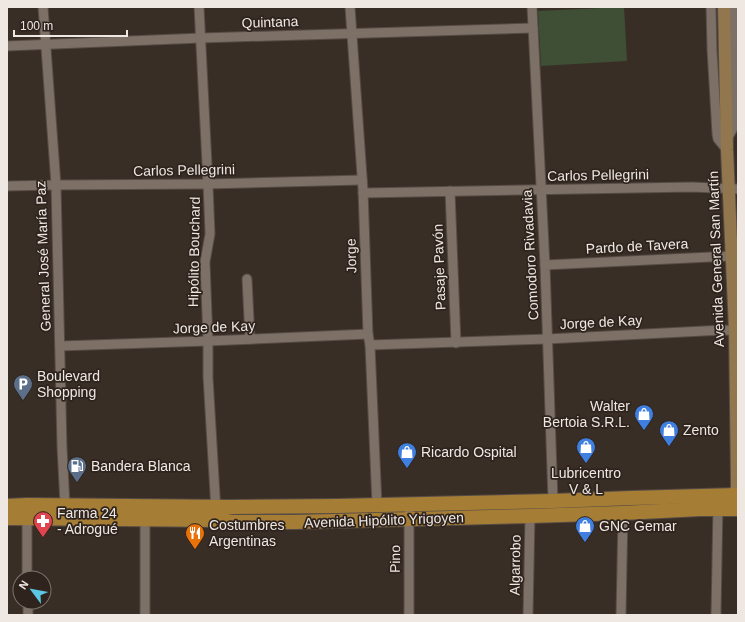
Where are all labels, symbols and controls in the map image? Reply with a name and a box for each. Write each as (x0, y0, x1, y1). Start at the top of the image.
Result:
scale bar (14, 12, 127, 38)
street label: Quintana (241, 13, 299, 31)
text: 100 m (20, 19, 53, 33)
street label: Carlos Pellegrini (133, 161, 235, 179)
street label: Carlos Pellegrini (547, 166, 649, 184)
street label: Avenida General San Martín (705, 171, 727, 347)
street label: General José María Paz (32, 180, 54, 332)
street label: Comodoro Rivadavia (519, 189, 541, 321)
street label: Hipólito Bouchard (185, 197, 203, 307)
street label: Pasaje Pavón (429, 224, 449, 310)
street label: Pardo de Tavera (585, 235, 689, 257)
street label: Jorge (342, 238, 360, 274)
street label: Jorge de Kay (559, 312, 643, 332)
street label: Jorge de Kay (172, 318, 256, 336)
place label: Boulevard Shopping (37, 368, 100, 400)
parking icon: Boulevard Shopping (12, 373, 34, 401)
place label: Walter Bertoia S.R.L. (543, 398, 630, 430)
shop icon: Walter Bertoia S.R.L. (633, 403, 655, 431)
shop icon: Zento (658, 419, 680, 447)
place label: Zento (683, 422, 719, 438)
shop icon: Lubricentro V & L (575, 436, 597, 464)
shop icon: Ricardo Ospital (396, 441, 418, 469)
place label: Ricardo Ospital (421, 444, 517, 460)
fuel station icon: Bandera Blanca (66, 455, 88, 483)
place label: Bandera Blanca (91, 458, 191, 474)
place label: Lubricentro V & L (551, 465, 621, 497)
place label: Farma 24 - Adrogué (57, 505, 118, 537)
street label: Avenida Hipólito Yrigoyen (304, 509, 464, 531)
pharmacy icon: Farma 24 - Adrogué (32, 510, 54, 538)
shop icon: GNC Gemar (574, 515, 596, 543)
place label: Costumbres Argentinas (209, 517, 284, 549)
place label: GNC Gemar (599, 518, 677, 534)
restaurant icon: Costumbres Argentinas (184, 522, 206, 550)
street label: Algarrobo (506, 534, 524, 595)
street label: Pino (387, 545, 403, 573)
north arrow (12, 570, 52, 610)
text: N (16, 578, 31, 591)

